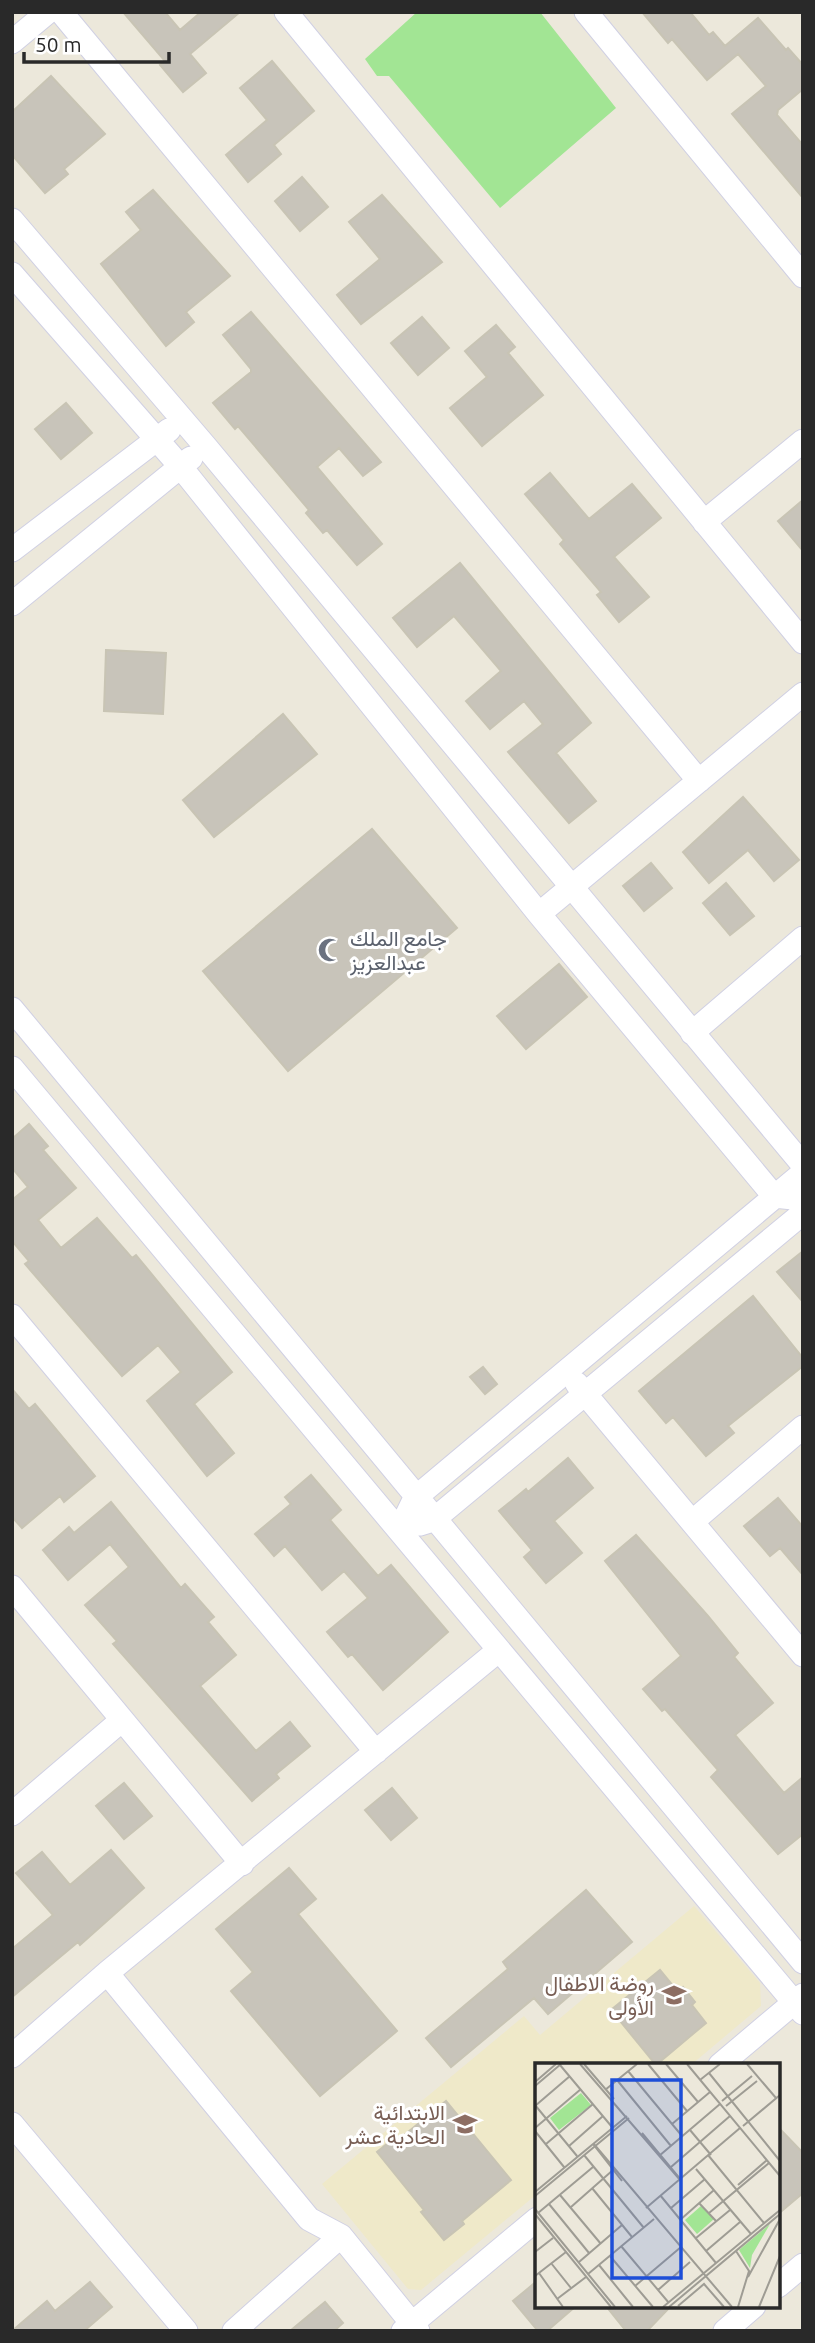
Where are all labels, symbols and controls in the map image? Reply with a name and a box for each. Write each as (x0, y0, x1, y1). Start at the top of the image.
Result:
scale bar (24, 21, 170, 65)
text: 50 m (35, 32, 82, 56)
place label: جامع الملك عبدالعزيز (349, 926, 447, 976)
mosque icon: جامع الملك عبدالعزيز (316, 936, 344, 964)
place label: روضة الاطفال الأولى (545, 1971, 654, 2021)
school or university icon: روضة الاطفال الأولى (660, 1981, 688, 2009)
inset map (535, 2063, 780, 2308)
place label: الابتدائية الحادية عشر (344, 2100, 445, 2150)
school or university icon: الابتدائية الحادية عشر (451, 2110, 479, 2138)

